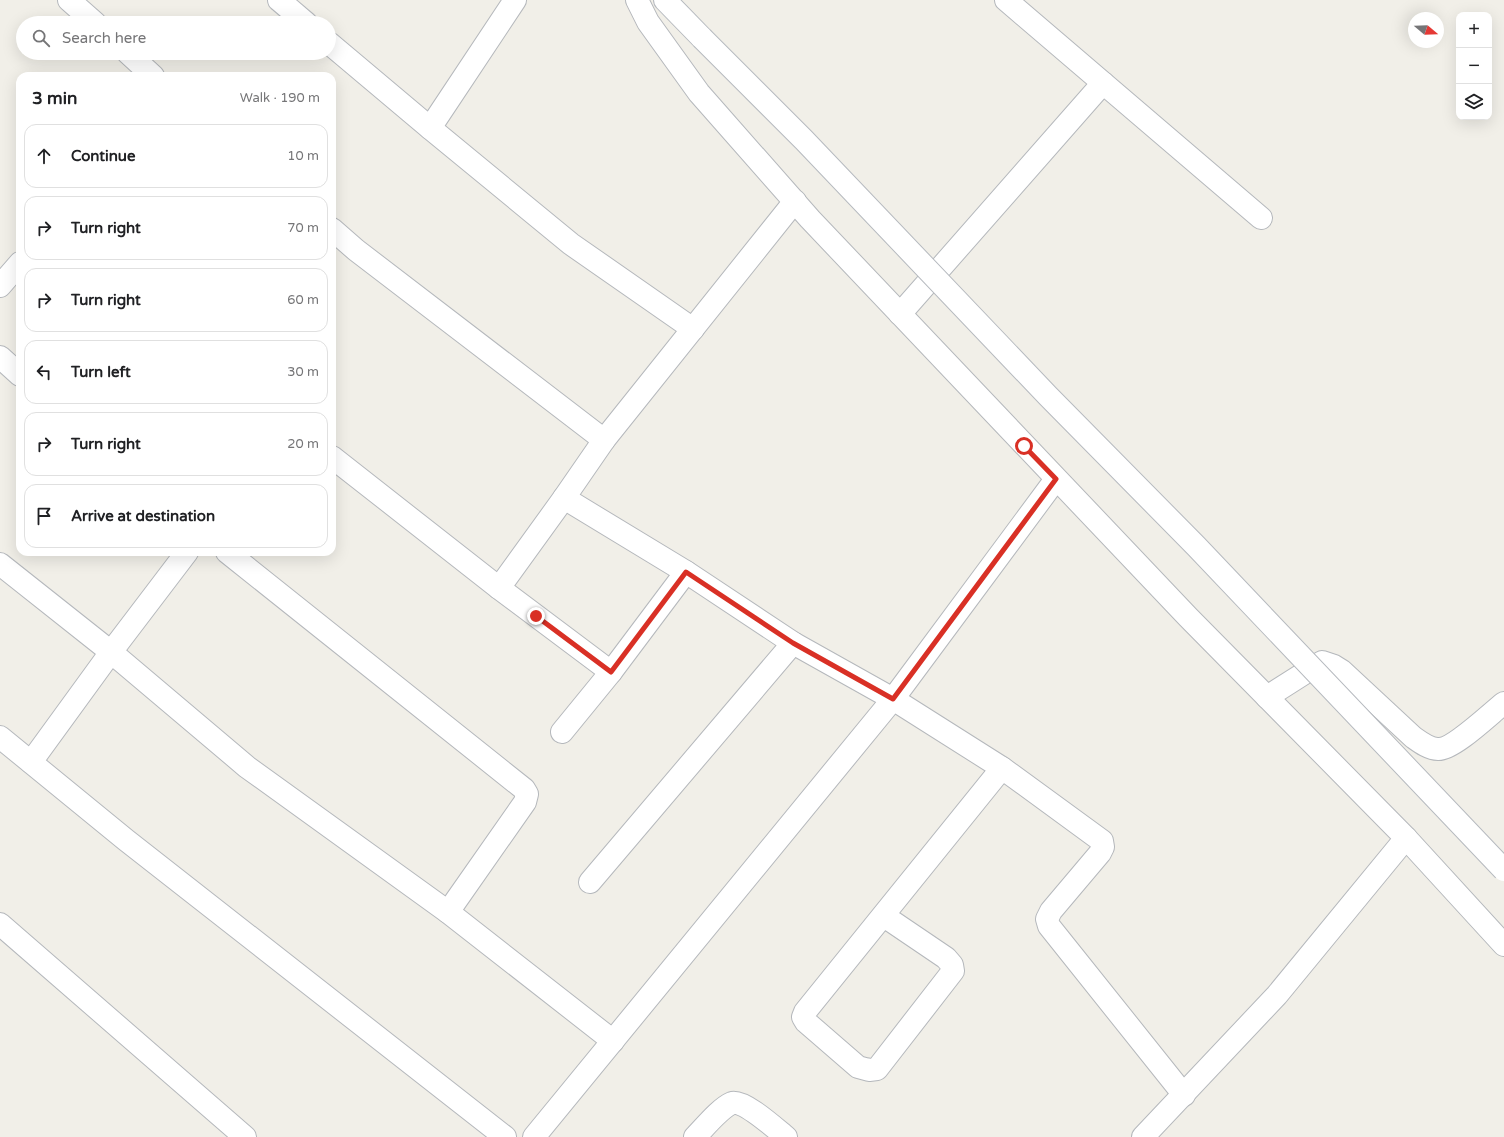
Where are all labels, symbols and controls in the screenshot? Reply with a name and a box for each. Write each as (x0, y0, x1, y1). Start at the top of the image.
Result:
north arrow (1408, 12, 1444, 48)
map controls (1456, 12, 1492, 120)
button: + (1456, 12, 1492, 48)
search box (16, 16, 336, 60)
icon: search (30, 27, 52, 49)
text: Search here (62, 29, 146, 47)
button: − (1456, 48, 1492, 84)
button: layers (1456, 84, 1492, 120)
text: 3 min (32, 88, 77, 109)
text: Walk · 190 m (240, 90, 320, 106)
icon: ahead (33, 145, 55, 167)
text: Continue (71, 147, 135, 165)
text: 10 m (287, 148, 319, 164)
icon: right (33, 217, 55, 239)
text: Turn right (71, 219, 141, 237)
text: 70 m (287, 220, 319, 236)
icon: right (33, 289, 55, 311)
text: Turn right (71, 291, 141, 309)
text: 60 m (287, 292, 319, 308)
icon: left (33, 361, 55, 383)
text: Turn left (71, 363, 131, 381)
text: 30 m (287, 364, 319, 380)
icon: right (33, 433, 55, 455)
text: Turn right (71, 435, 141, 453)
text: 20 m (287, 436, 319, 452)
route start (1015, 437, 1033, 455)
icon: arrive (33, 505, 55, 527)
text: Arrive at destination (71, 507, 215, 525)
route end (527, 607, 545, 625)

